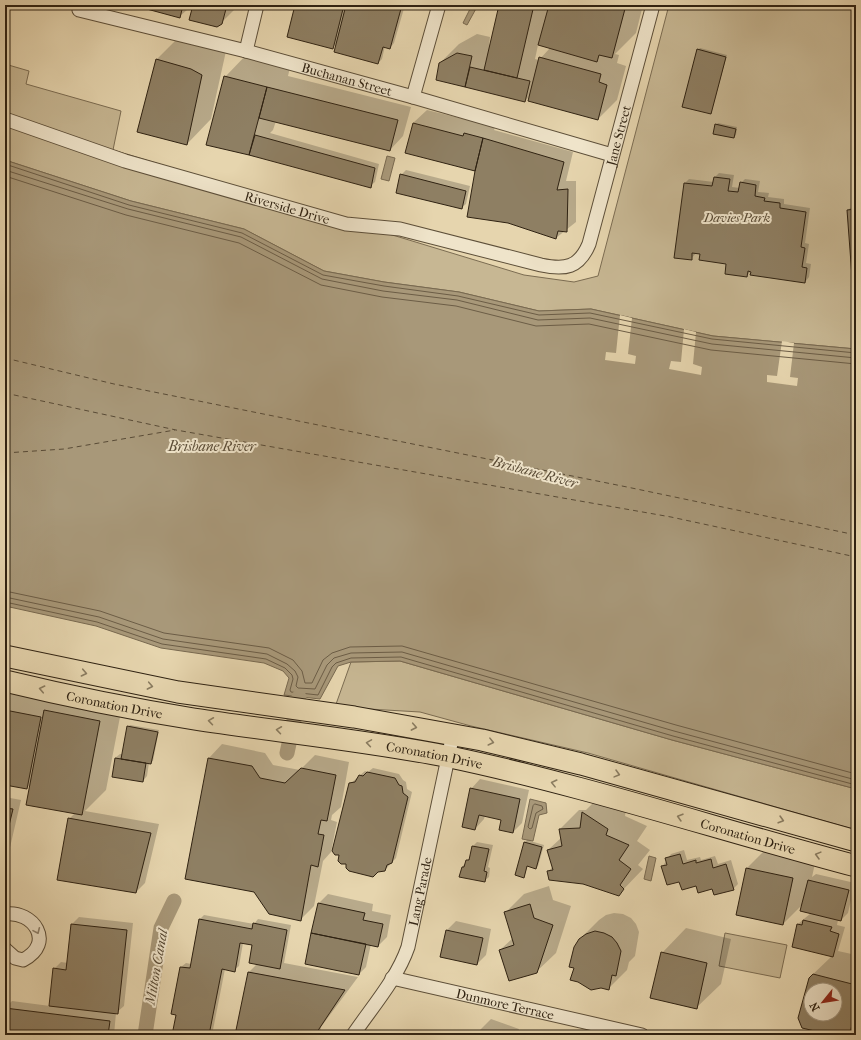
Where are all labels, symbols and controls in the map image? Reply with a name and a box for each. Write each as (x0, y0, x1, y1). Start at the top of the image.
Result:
street label: Buchanan Street (300, 60, 394, 99)
street label: Jane Street (603, 103, 634, 168)
street label: Riverside Drive (243, 189, 332, 227)
park label: Davies Park (703, 210, 771, 225)
water label: Brisbane River (167, 438, 258, 455)
water label: Brisbane River (489, 453, 581, 492)
one-way arrow (81, 669, 87, 677)
one-way arrow (147, 682, 153, 690)
one-way arrow (39, 686, 45, 694)
street label: Coronation Drive (65, 688, 164, 722)
one-way arrow (208, 717, 214, 726)
one-way arrow (411, 722, 417, 731)
one-way arrow (276, 726, 282, 735)
one-way arrow (488, 738, 494, 746)
one-way arrow (365, 739, 372, 748)
street label: Coronation Drive (385, 739, 485, 772)
one-way arrow (613, 769, 620, 778)
one-way arrow (551, 779, 557, 787)
one-way arrow (676, 813, 683, 822)
one-way arrow (777, 815, 784, 824)
street label: Coronation Drive (699, 816, 797, 857)
one-way arrow (815, 852, 822, 860)
street label: Lang Parade (406, 855, 435, 927)
one-way arrow (32, 927, 40, 934)
water label: Milton Canal (141, 927, 172, 1007)
north arrow (803, 982, 843, 1022)
street label: Dunmore Terrace (454, 986, 556, 1023)
text: N (807, 999, 822, 1014)

